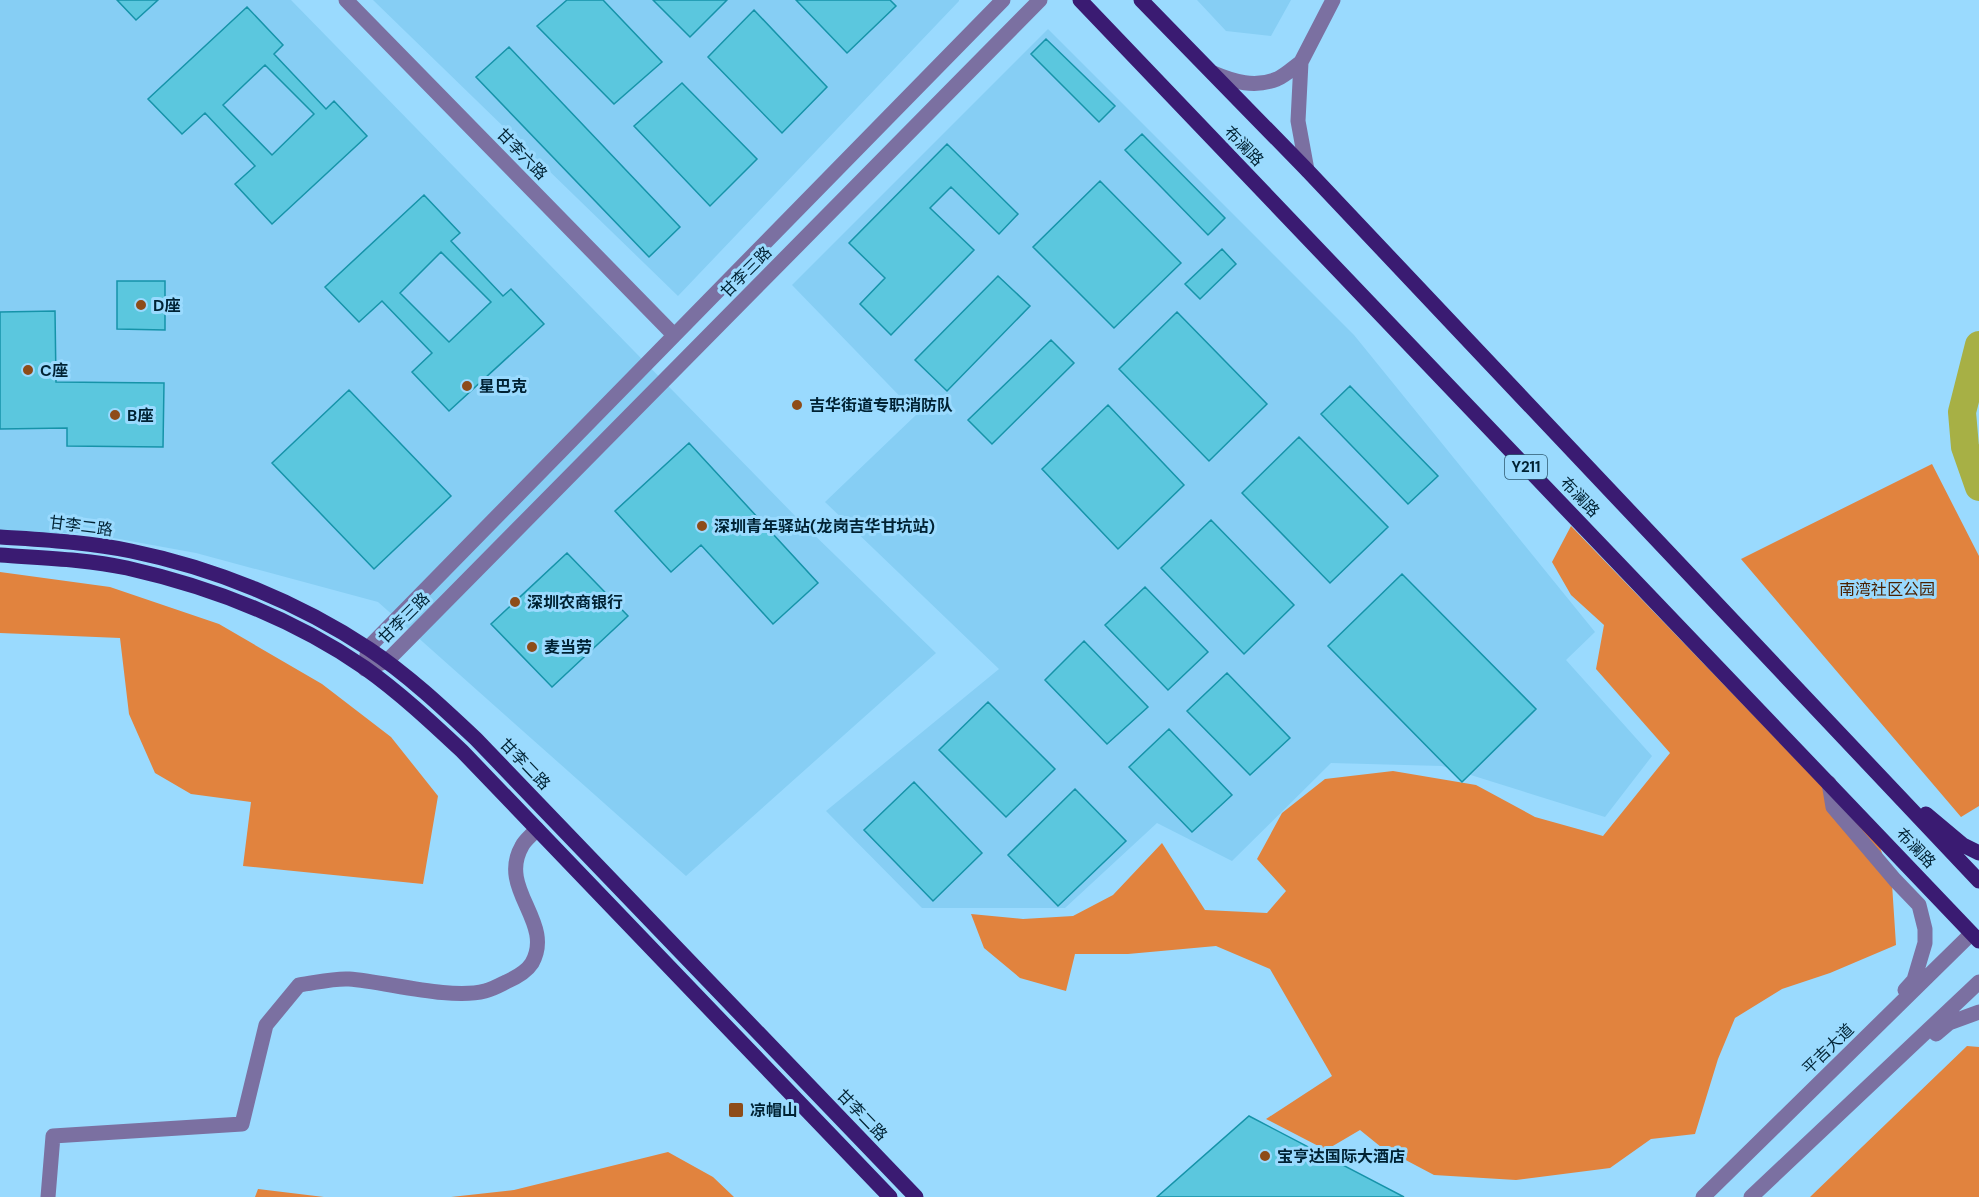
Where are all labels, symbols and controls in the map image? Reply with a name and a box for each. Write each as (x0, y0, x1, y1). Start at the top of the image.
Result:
street label: 布澜路 (1220, 121, 1268, 171)
street label: 甘李六路 (492, 124, 552, 184)
street label: 甘李三路 (716, 242, 776, 302)
place label: D座 (153, 295, 180, 316)
marker: D座 (134, 298, 148, 312)
place label: C座 (40, 360, 68, 381)
marker: C座 (21, 363, 35, 377)
place label: 星巴克 (479, 376, 527, 397)
marker: 星巴克 (460, 379, 474, 393)
place label: 吉华街道专职消防队 (809, 395, 953, 416)
marker: 吉华街道专职消防队 (790, 398, 804, 412)
place label: B座 (127, 405, 153, 426)
marker: B座 (108, 408, 122, 422)
road number: Y211 (1505, 455, 1547, 479)
street label: 布澜路 (1556, 472, 1604, 522)
street label: 甘李二路 (48, 512, 114, 540)
place label: 深圳青年驿站(龙岗吉华甘坑站) (714, 516, 935, 537)
marker: 深圳青年驿站(龙岗吉华甘坑站) (695, 519, 709, 533)
park label: 南湾社区公园 (1839, 579, 1935, 600)
street label: 甘李三路 (374, 588, 434, 648)
place label: 深圳农商银行 (527, 592, 623, 613)
marker: 深圳农商银行 (508, 595, 522, 609)
place label: 麦当劳 (544, 637, 592, 658)
marker: 麦当劳 (525, 640, 539, 654)
street label: 甘李二路 (495, 734, 555, 794)
street label: 布澜路 (1892, 823, 1940, 873)
street label: 平吉大道 (1798, 1019, 1858, 1079)
street label: 甘李二路 (832, 1085, 892, 1145)
place label: 凉帽山 (750, 1100, 798, 1121)
marker: 凉帽山 (727, 1101, 745, 1119)
place label: 宝亨达国际大酒店 (1277, 1146, 1405, 1167)
marker: 宝亨达国际大酒店 (1258, 1149, 1272, 1163)

